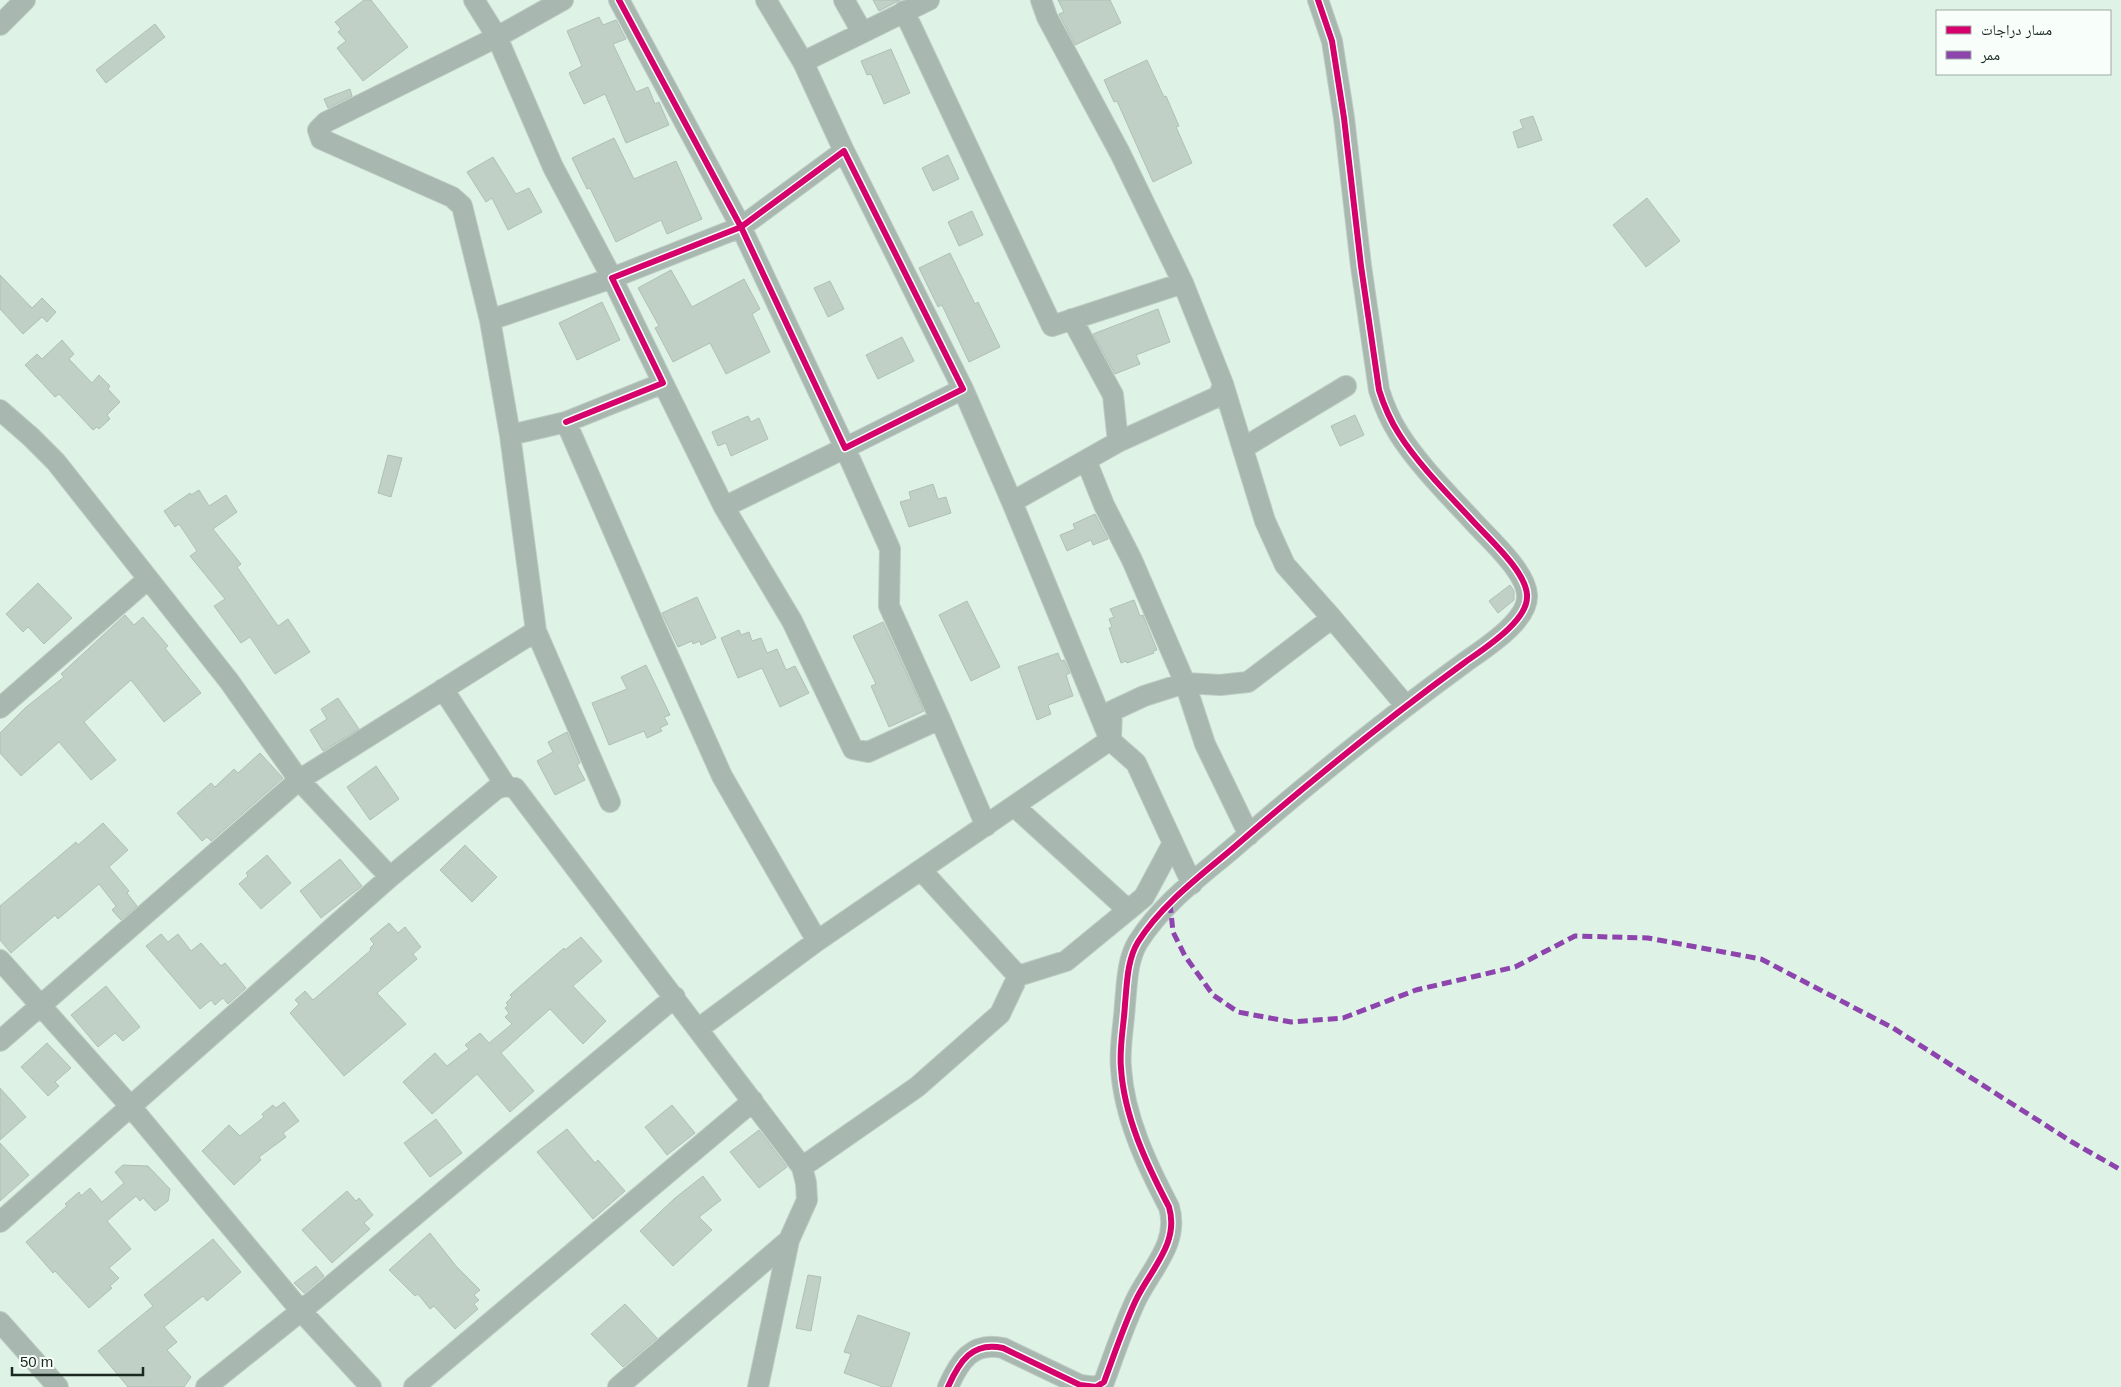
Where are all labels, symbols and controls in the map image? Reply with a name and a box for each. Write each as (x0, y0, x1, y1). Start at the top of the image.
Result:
legend (1936, 10, 2111, 75)
text: مسار دراجات (1981, 21, 2052, 39)
text: ممر (1980, 46, 2000, 64)
scale bar (12, 1344, 144, 1376)
text: 50 m (20, 1353, 53, 1370)

